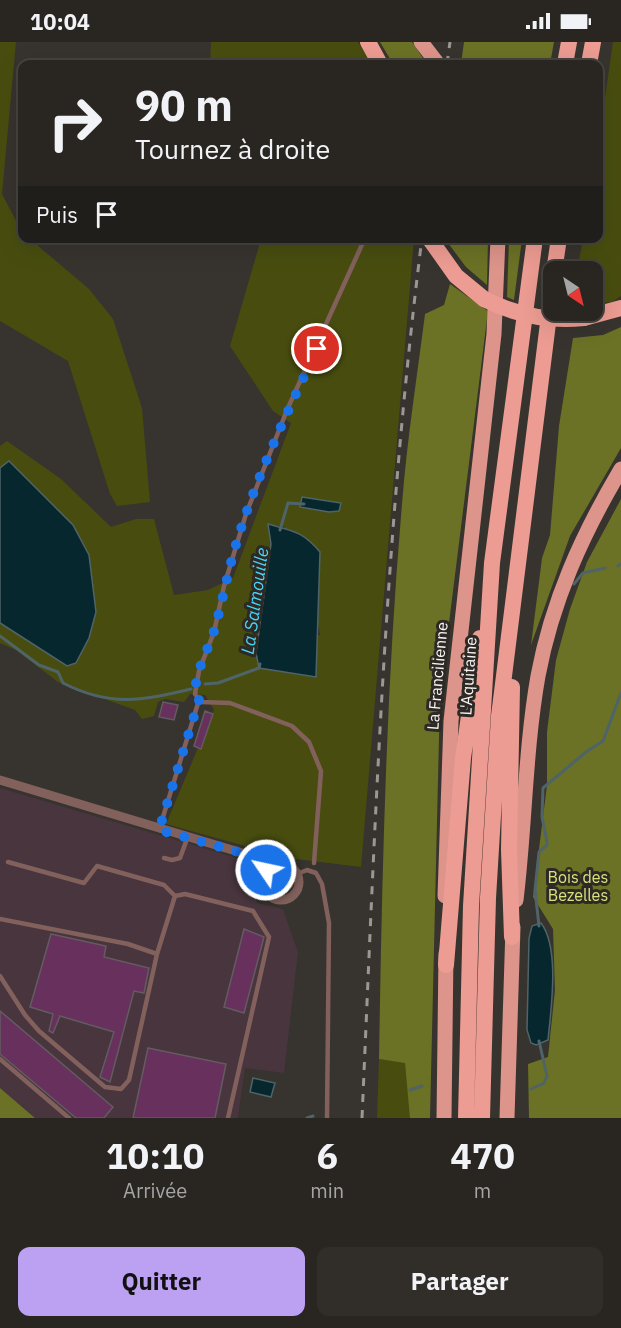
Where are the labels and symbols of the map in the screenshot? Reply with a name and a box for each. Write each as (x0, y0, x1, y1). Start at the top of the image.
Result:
north arrow (543, 261, 603, 321)
pin (291, 323, 342, 374)
water label: La Salmouille (236, 546, 273, 656)
street label: La Francilienne (422, 621, 452, 731)
street label: L'Aquitaine (455, 636, 481, 716)
position arrow (234, 838, 298, 902)
park label: Bois des Bezelles (548, 867, 608, 905)

